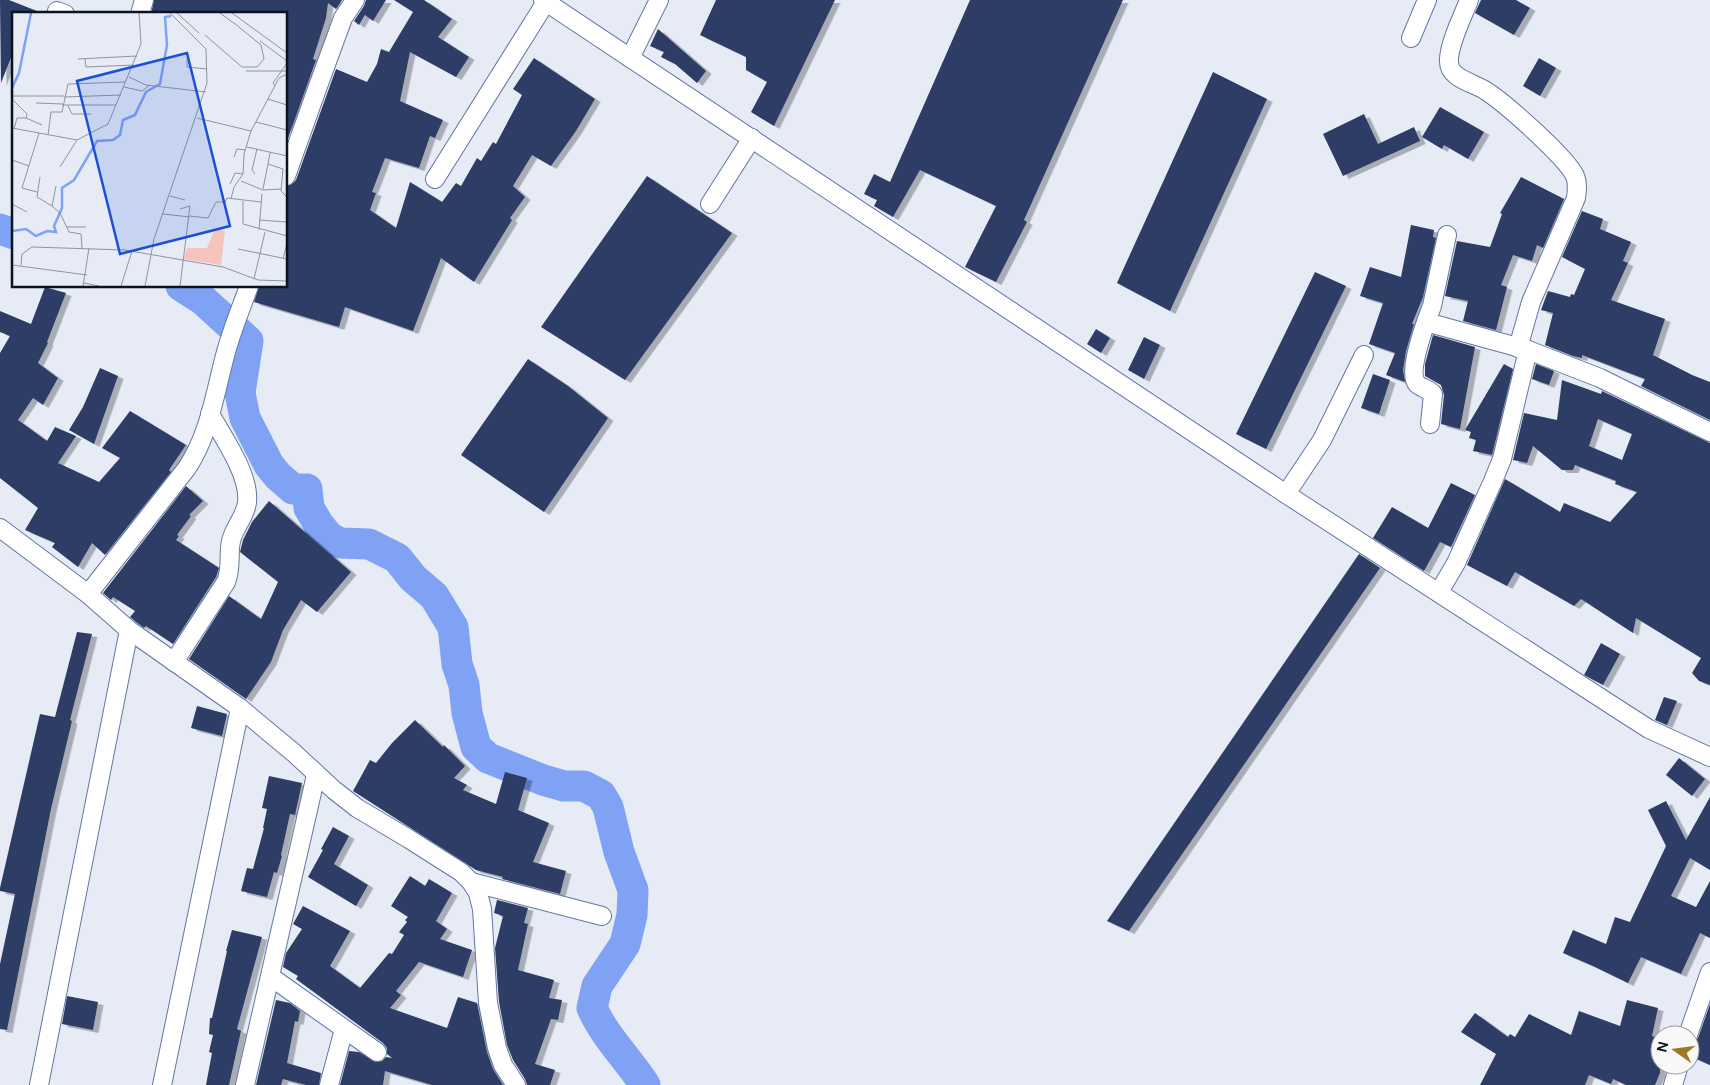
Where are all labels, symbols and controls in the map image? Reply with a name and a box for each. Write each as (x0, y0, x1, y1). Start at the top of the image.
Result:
inset map (12, 12, 288, 288)
north arrow (1650, 1025, 1700, 1075)
text: N (1652, 1040, 1672, 1054)

